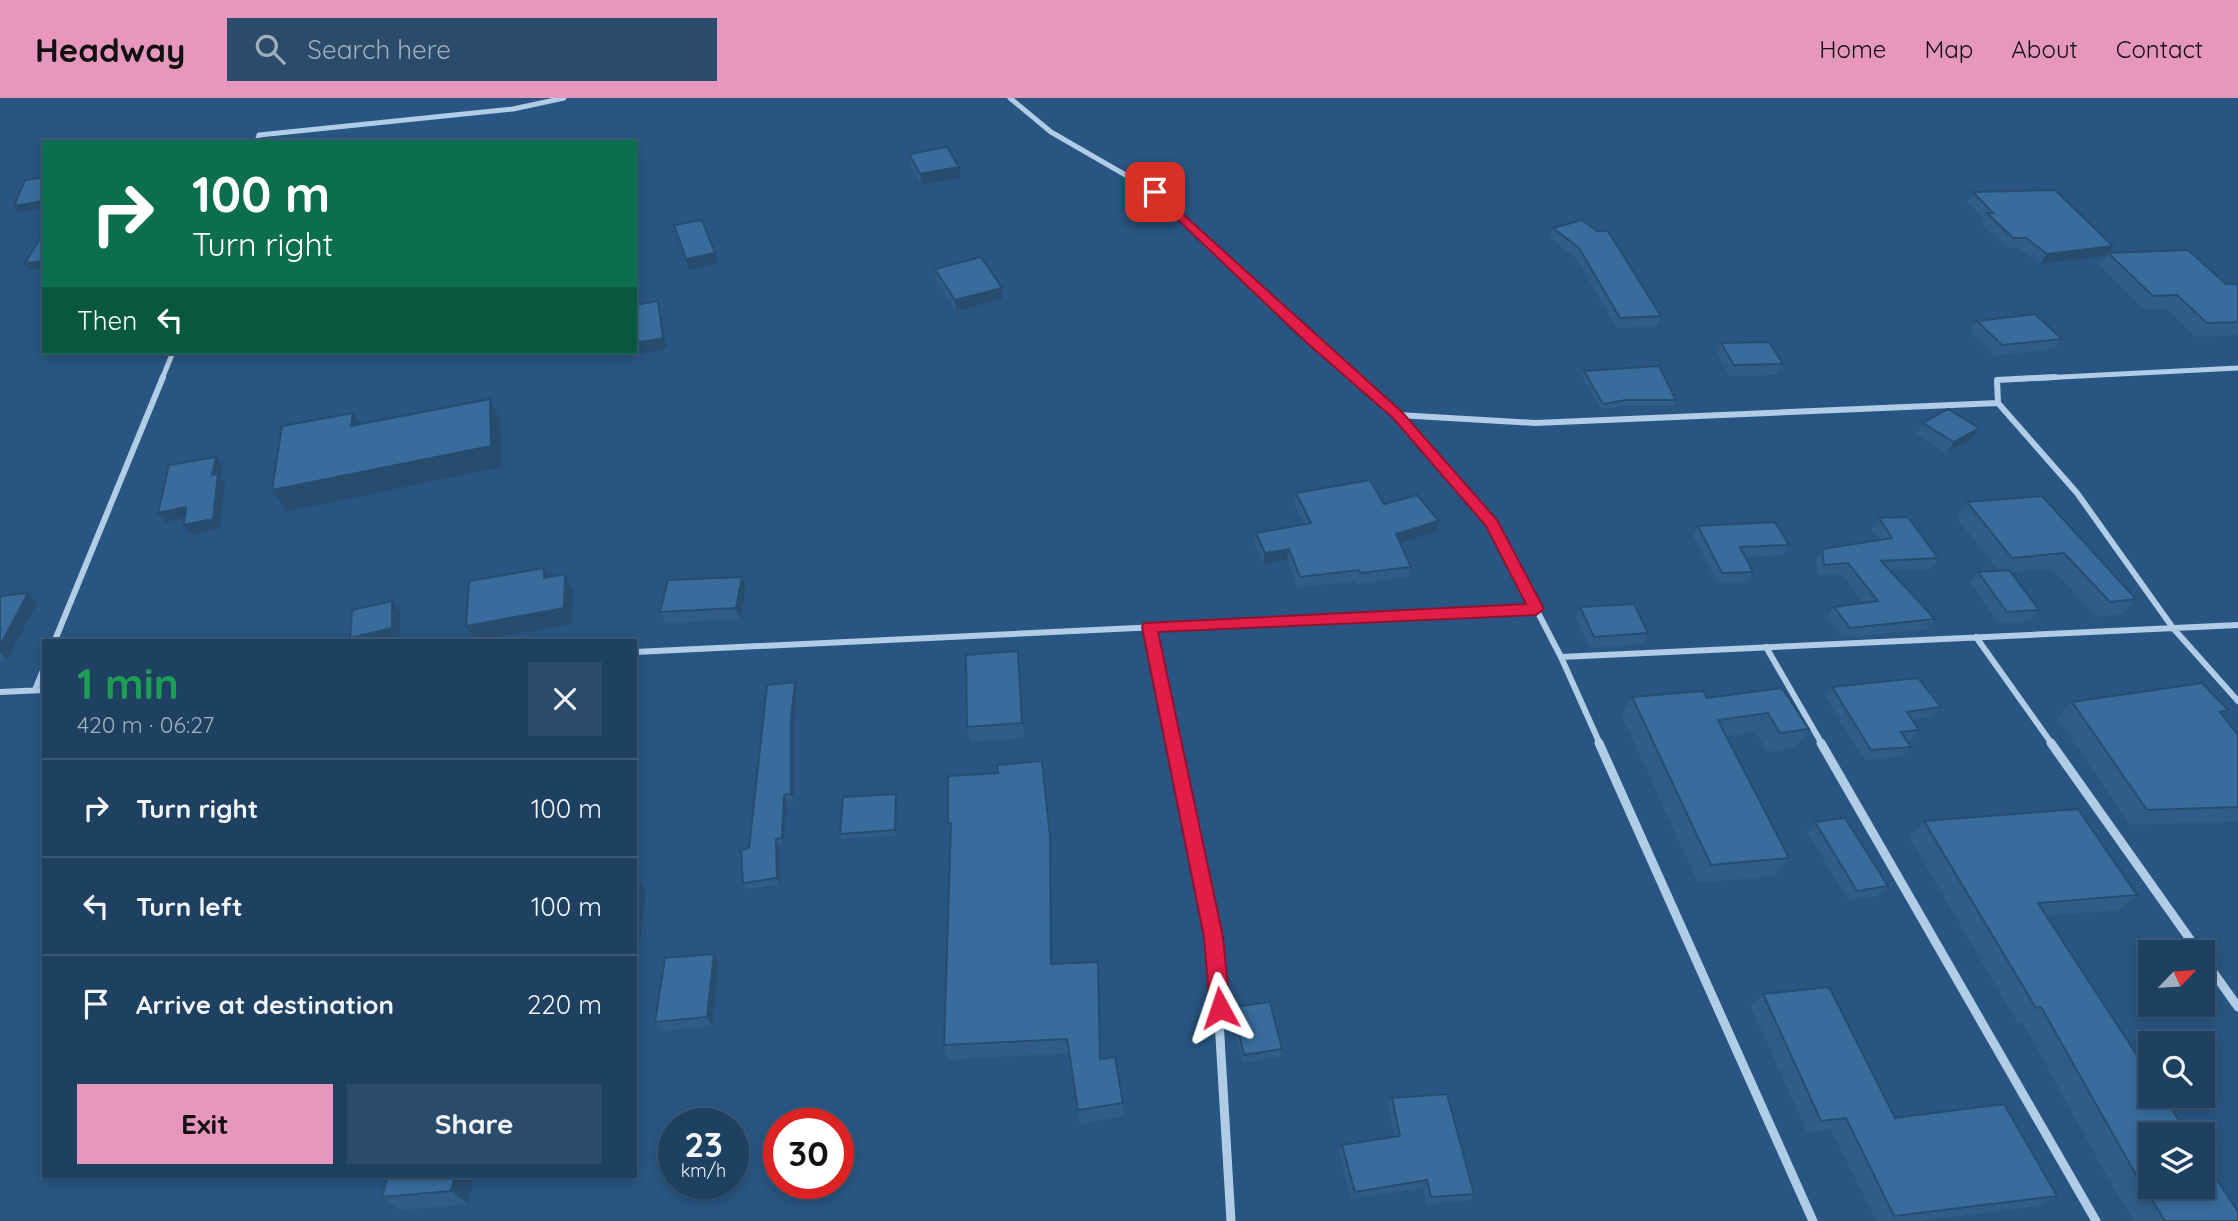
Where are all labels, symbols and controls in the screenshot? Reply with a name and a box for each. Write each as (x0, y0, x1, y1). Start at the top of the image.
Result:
search box (227, 18, 717, 81)
text: Headway (35, 29, 185, 70)
icon: search (251, 30, 289, 68)
text: Search here (307, 33, 451, 66)
text: Home (1819, 34, 1886, 64)
text: Map (1924, 34, 1973, 64)
text: About (2011, 34, 2078, 64)
text: Contact (2116, 34, 2203, 64)
pin (1125, 162, 1185, 222)
text: 100 m (192, 163, 330, 224)
icon: right (77, 168, 168, 259)
icon: arrive (1136, 173, 1174, 211)
text: Turn right (192, 224, 333, 264)
icon: left (151, 301, 189, 339)
text: Then (77, 304, 137, 337)
text: 1 min (77, 657, 179, 710)
button: close (528, 662, 602, 736)
text: 420 m · 06:27 (77, 710, 214, 739)
icon: right (77, 789, 115, 827)
text: Turn right (136, 792, 258, 825)
text: 100 m (531, 792, 602, 825)
icon: left (77, 887, 115, 925)
text: Turn left (136, 890, 243, 923)
text: 100 m (531, 890, 602, 923)
north arrow (2138, 940, 2216, 1017)
map controls (2138, 940, 2215, 1199)
position arrow (1183, 971, 1257, 1045)
icon: arrive (77, 985, 115, 1023)
text: Arrive at destination (136, 988, 394, 1021)
text: 220 m (527, 988, 602, 1021)
button: search (2138, 1031, 2215, 1108)
button: Exit (77, 1084, 333, 1164)
button: Share (347, 1084, 602, 1164)
speed limit sign: 30 (763, 1108, 854, 1199)
text: 23 (684, 1122, 723, 1166)
button: layers (2138, 1122, 2215, 1199)
text: km/h (681, 1159, 726, 1182)

